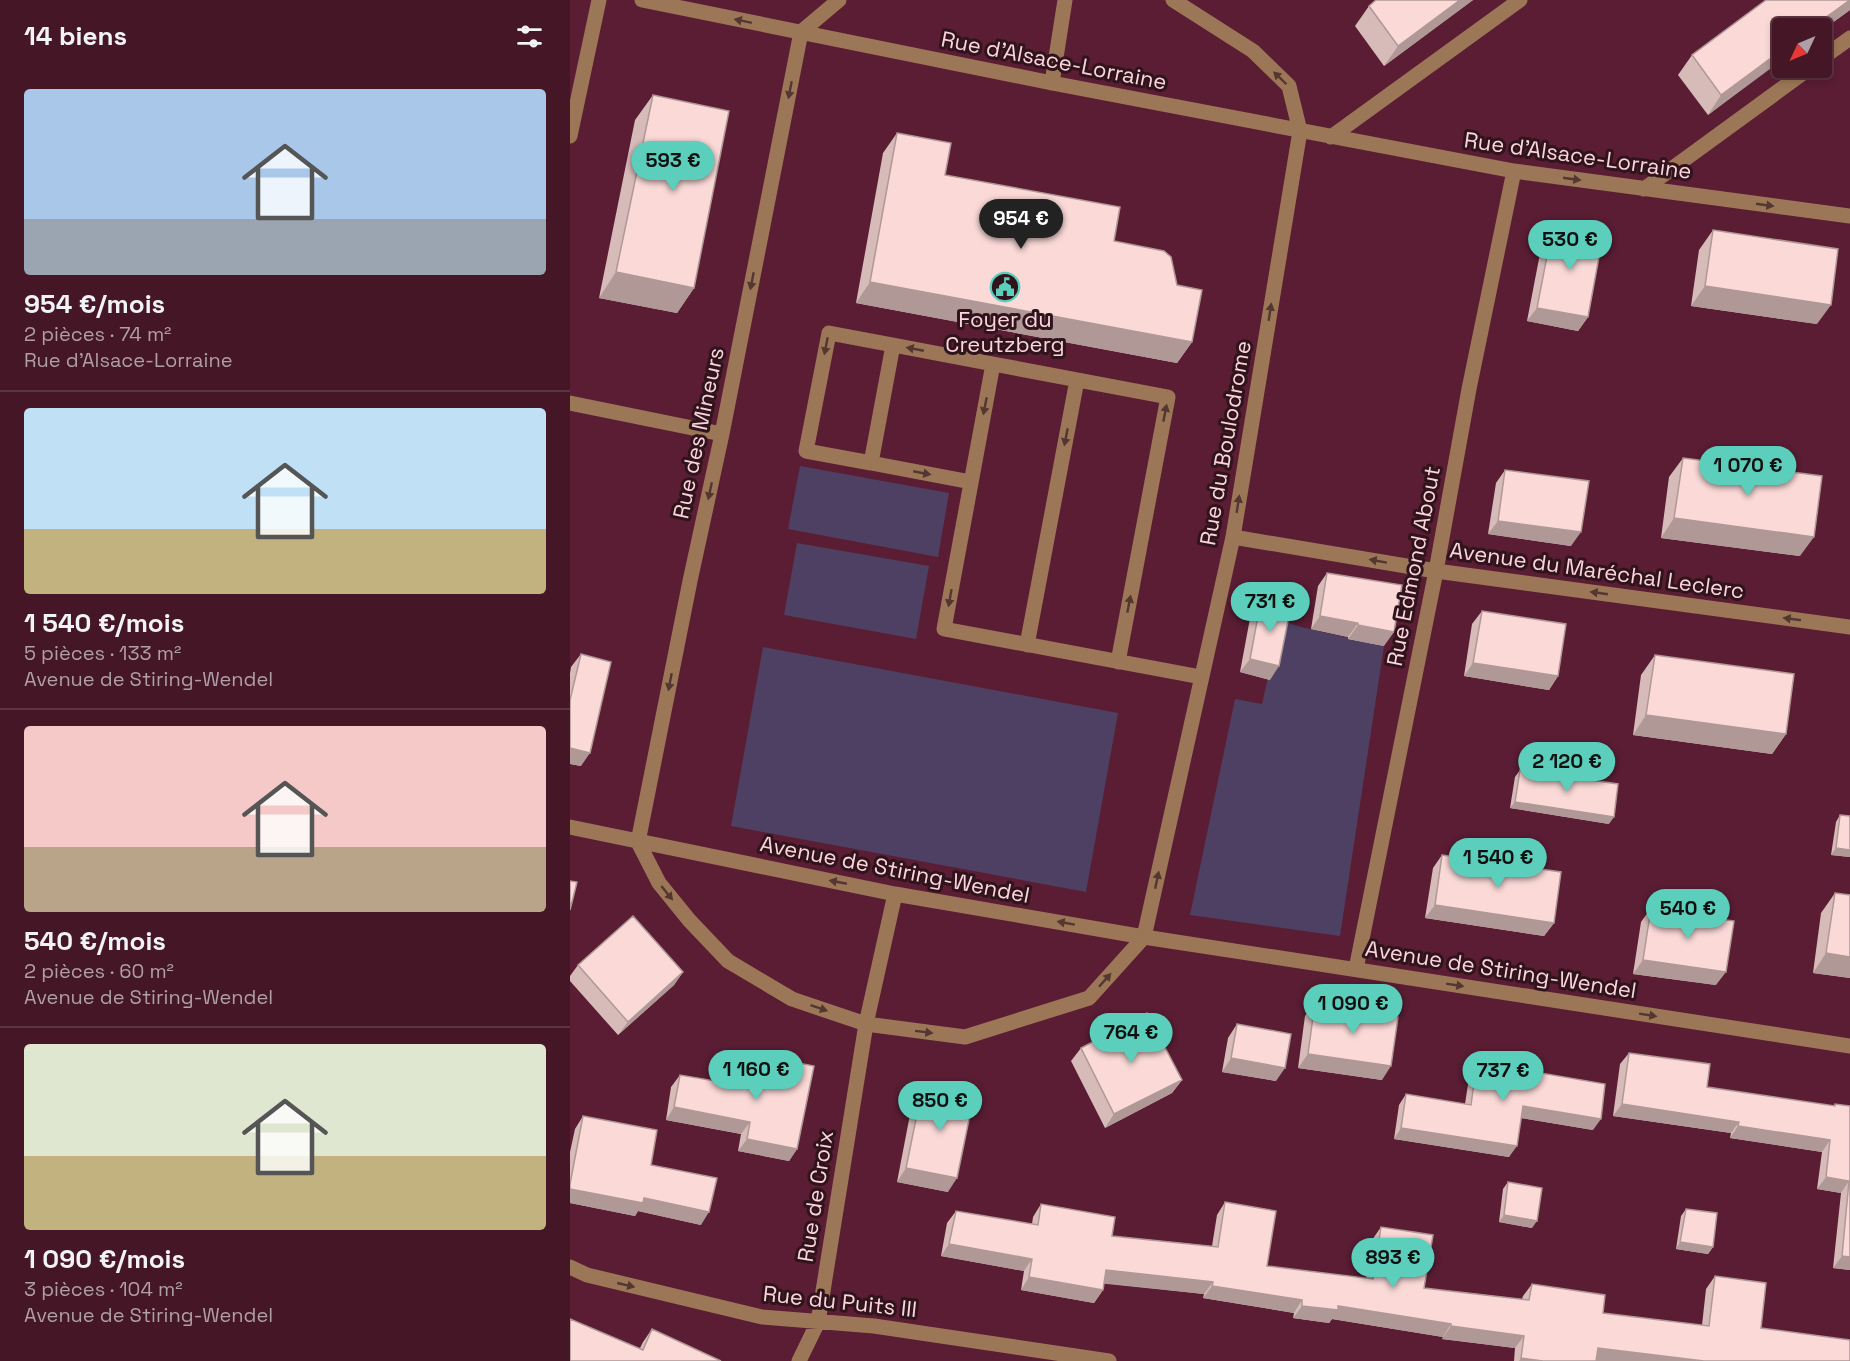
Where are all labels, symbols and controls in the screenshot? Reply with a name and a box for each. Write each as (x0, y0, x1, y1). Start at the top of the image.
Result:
one-way arrow (734, 16, 753, 25)
north arrow (1772, 18, 1832, 78)
map controls (1772, 18, 1832, 78)
text: 14 biens (24, 19, 127, 53)
icon: filters (513, 20, 546, 53)
street label: Rue d'Alsace-Lorraine (939, 24, 1169, 96)
one-way arrow (1274, 71, 1288, 85)
one-way arrow (784, 80, 794, 99)
street label: Rue d'Alsace-Lorraine (1462, 125, 1694, 185)
icon: home (231, 128, 339, 236)
pin: 593 € (631, 141, 715, 192)
text: 593 € (645, 147, 701, 173)
one-way arrow (1562, 174, 1581, 183)
pin: 954 € (979, 199, 1063, 250)
one-way arrow (1755, 200, 1774, 210)
text: 954 € (993, 205, 1049, 231)
pin: 530 € (1528, 220, 1612, 271)
text: 530 € (1542, 226, 1598, 252)
public building icon: Foyer du Creutzberg (989, 271, 1021, 303)
one-way arrow (747, 272, 756, 291)
text: 954 €/mois (24, 287, 165, 321)
one-way arrow (1266, 302, 1275, 321)
place label: Foyer du Creutzberg (945, 305, 1065, 358)
text: 2 pièces · 74 m² (24, 321, 171, 347)
one-way arrow (821, 337, 830, 356)
street label: Rue du Boulodrome (1193, 338, 1257, 548)
one-way arrow (906, 344, 925, 353)
street label: Rue des Mineurs (666, 345, 730, 521)
text: Rue d'Alsace-Lorraine (24, 347, 233, 373)
one-way arrow (981, 397, 990, 416)
one-way arrow (1161, 403, 1170, 422)
one-way arrow (1061, 428, 1070, 447)
pin: 1 070 € (1693, 446, 1803, 497)
icon: home (231, 447, 339, 555)
text: 1 070 € (1713, 452, 1783, 478)
street label: Rue Edmond About (1380, 464, 1446, 668)
one-way arrow (913, 469, 932, 478)
one-way arrow (704, 482, 714, 500)
one-way arrow (1234, 495, 1243, 514)
street label: Avenue du Maréchal Leclerc (1448, 535, 1746, 605)
one-way arrow (1369, 557, 1388, 566)
pin: 731 € (1228, 582, 1312, 633)
text: 731 € (1245, 588, 1295, 614)
one-way arrow (1589, 588, 1608, 598)
one-way arrow (945, 589, 954, 608)
one-way arrow (1125, 595, 1134, 614)
text: 1 540 €/mois (24, 606, 184, 640)
one-way arrow (1782, 615, 1801, 624)
text: 5 pièces · 133 m² (24, 640, 181, 666)
text: Avenue de Stiring-Wendel (24, 666, 273, 692)
one-way arrow (665, 673, 674, 692)
pin: 2 120 € (1512, 742, 1622, 793)
text: 2 120 € (1532, 748, 1602, 774)
icon: home (231, 765, 339, 873)
street label: Avenue de Stiring-Wendel (758, 829, 1032, 909)
pin: 1 540 € (1443, 838, 1553, 889)
text: 1 540 € (1463, 844, 1533, 870)
one-way arrow (1152, 870, 1162, 889)
one-way arrow (828, 877, 847, 886)
one-way arrow (660, 885, 672, 900)
pin: 540 € (1646, 889, 1730, 940)
text: 540 € (1660, 895, 1716, 921)
one-way arrow (1056, 918, 1075, 927)
text: 540 €/mois (24, 924, 166, 958)
street label: Avenue de Stiring-Wendel (1363, 934, 1639, 1004)
text: 2 pièces · 60 m² (24, 958, 174, 984)
one-way arrow (1098, 973, 1111, 988)
one-way arrow (1446, 980, 1465, 989)
text: Avenue de Stiring-Wendel (24, 984, 273, 1010)
pin: 1 090 € (1298, 984, 1408, 1035)
text: 1 090 € (1317, 990, 1389, 1016)
one-way arrow (810, 1003, 828, 1013)
one-way arrow (1638, 1010, 1657, 1019)
pin: 764 € (1089, 1013, 1173, 1064)
text: 764 € (1104, 1019, 1158, 1045)
one-way arrow (915, 1027, 934, 1036)
pin: 1 160 € (701, 1050, 811, 1101)
pin: 737 € (1461, 1051, 1545, 1102)
text: 1 160 € (722, 1056, 790, 1082)
text: 737 € (1477, 1057, 1529, 1083)
pin: 850 € (898, 1081, 982, 1132)
icon: home (231, 1083, 339, 1191)
text: 850 € (912, 1087, 968, 1113)
street label: Rue de Croix (791, 1128, 839, 1264)
pin: 893 € (1351, 1238, 1435, 1289)
text: 1 090 €/mois (24, 1242, 185, 1276)
text: 893 € (1365, 1244, 1421, 1270)
text: 3 pièces · 104 m² (24, 1276, 183, 1302)
street label: Rue du Puits III (762, 1279, 918, 1323)
one-way arrow (616, 1280, 635, 1290)
text: Avenue de Stiring-Wendel (24, 1302, 273, 1328)

